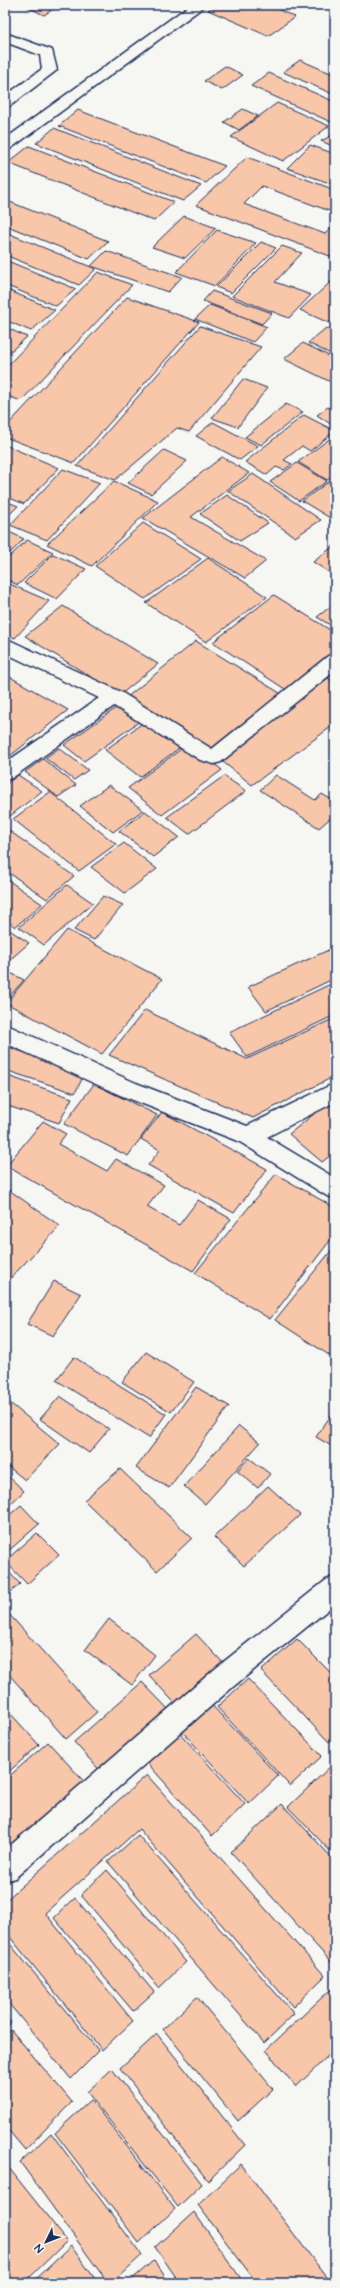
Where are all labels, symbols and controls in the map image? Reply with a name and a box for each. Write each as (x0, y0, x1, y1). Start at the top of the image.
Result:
north arrow (26, 2222, 66, 2262)
text: N (31, 2241, 47, 2256)

